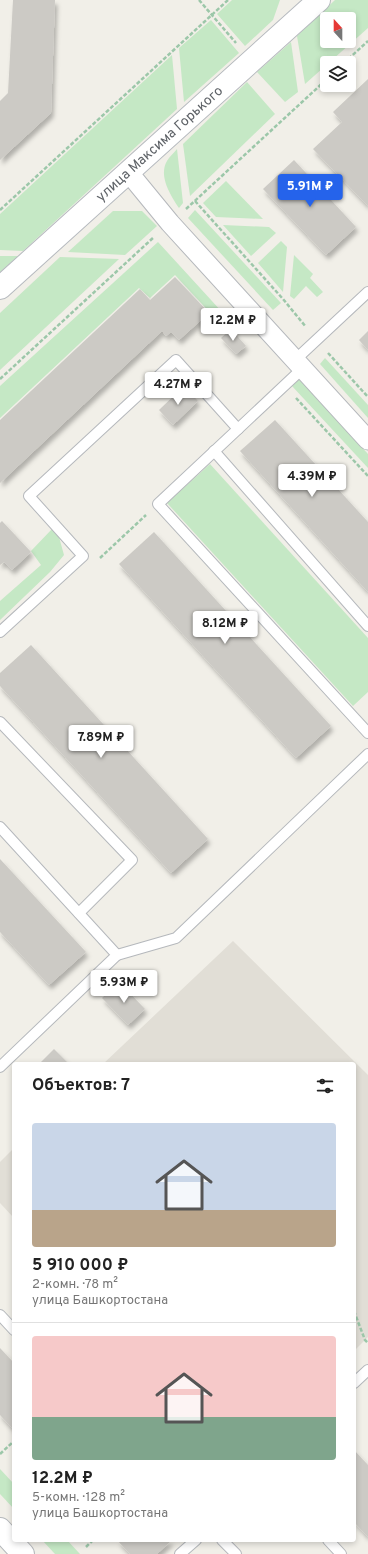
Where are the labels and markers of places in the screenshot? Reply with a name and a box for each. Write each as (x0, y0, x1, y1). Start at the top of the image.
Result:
pin: 5.91M ₽ (273, 174, 347, 208)
pin: 12.2M ₽ (196, 308, 270, 342)
pin: 4.27M ₽ (141, 372, 215, 406)
pin: 4.39M ₽ (275, 464, 349, 498)
pin: 8.12M ₽ (188, 611, 262, 645)
pin: 7.89M ₽ (64, 725, 138, 759)
pin: 5.93M ₽ (87, 970, 161, 1004)

